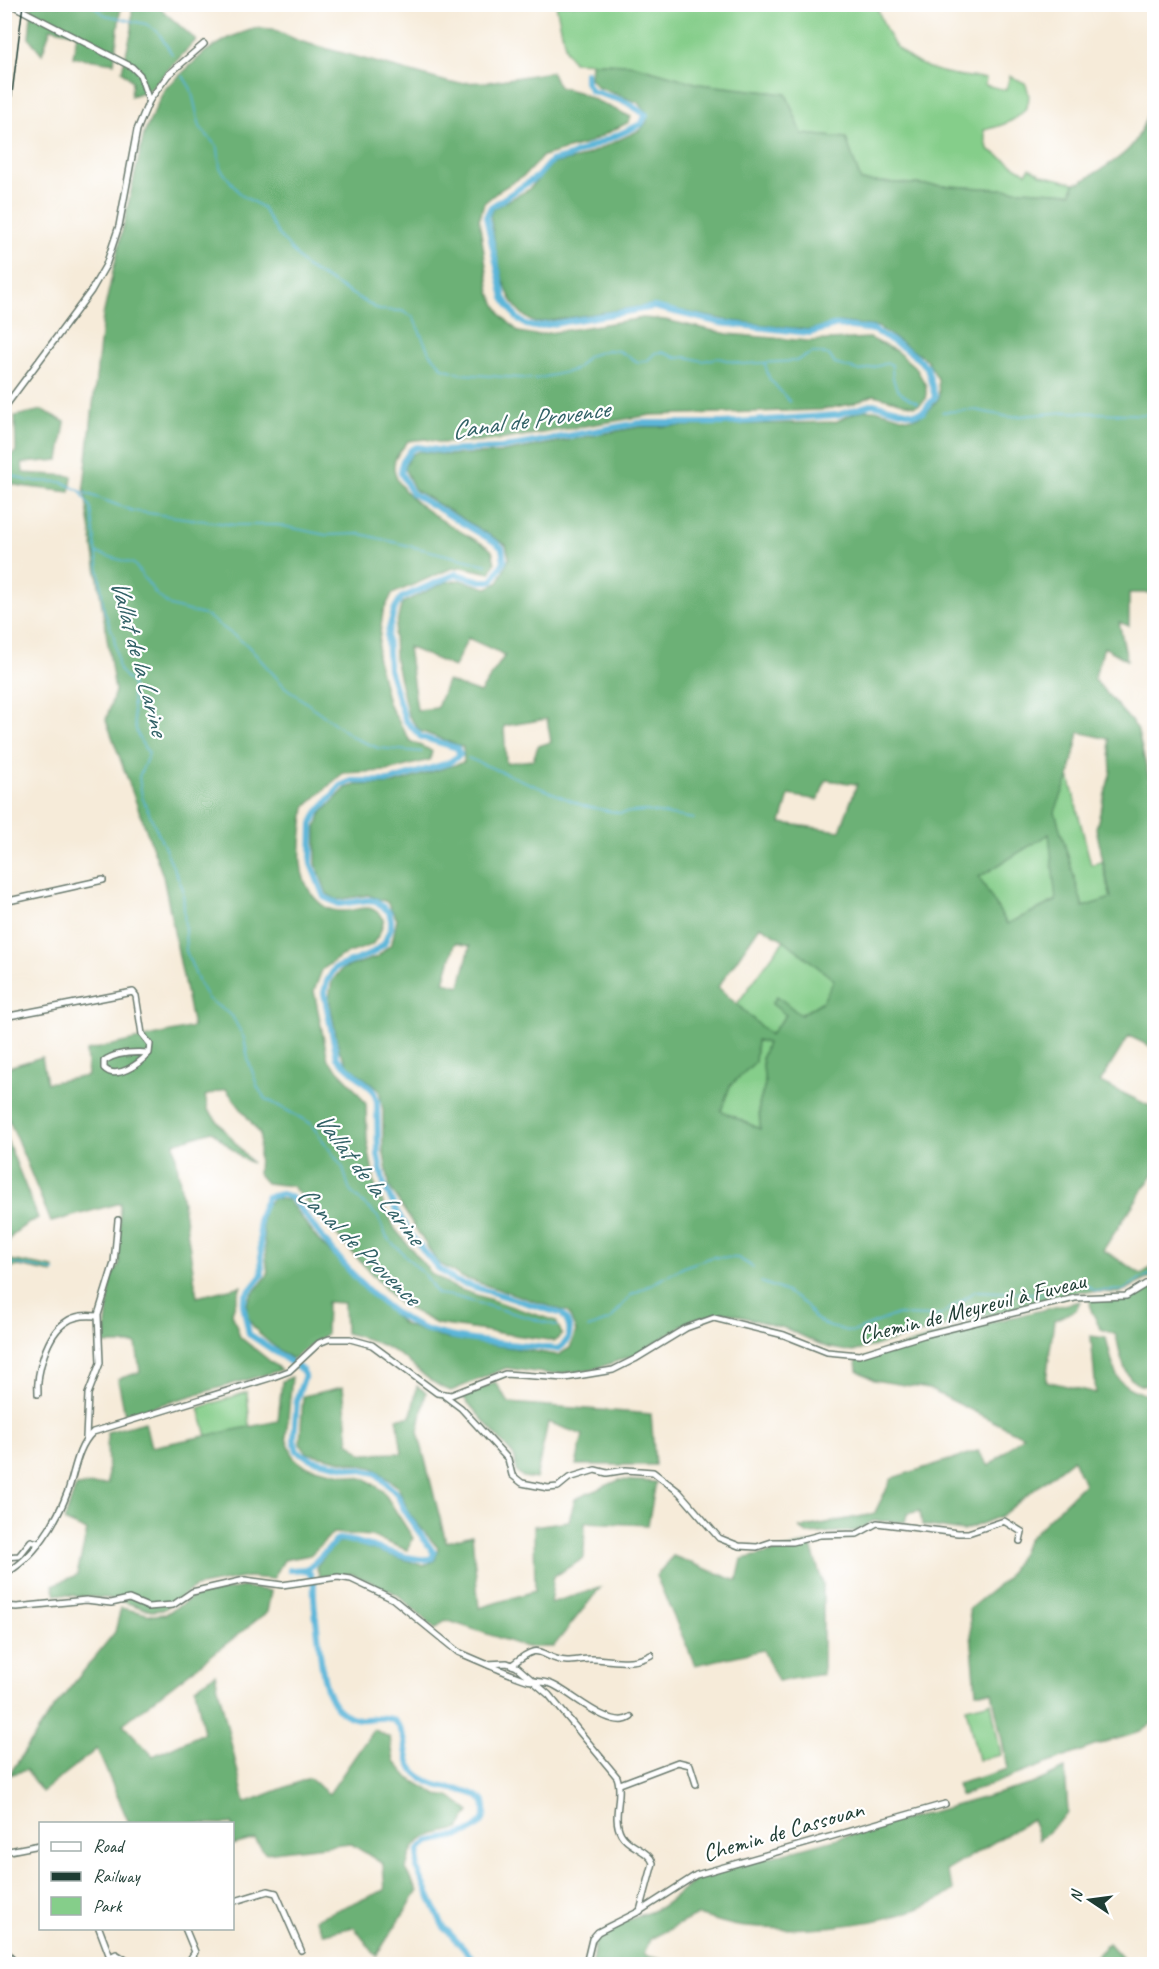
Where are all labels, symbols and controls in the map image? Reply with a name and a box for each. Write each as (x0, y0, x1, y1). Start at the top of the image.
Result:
water label: Canal de Provence (449, 392, 614, 447)
water label: Vallat de la Larine (103, 576, 177, 743)
water label: Vallat de la Larine (307, 1105, 435, 1255)
water label: Canal de Provence (290, 1178, 430, 1315)
street label: Chemin de Meyreuil à Fuveau (856, 1265, 1090, 1351)
street label: Chemin de Cassouan (699, 1793, 868, 1868)
legend (39, 1822, 234, 1930)
text: Road (93, 1835, 126, 1857)
text: Railway (93, 1865, 141, 1887)
north arrow (1060, 1870, 1120, 1930)
text: N (1066, 1887, 1088, 1904)
text: Park (93, 1895, 123, 1917)

